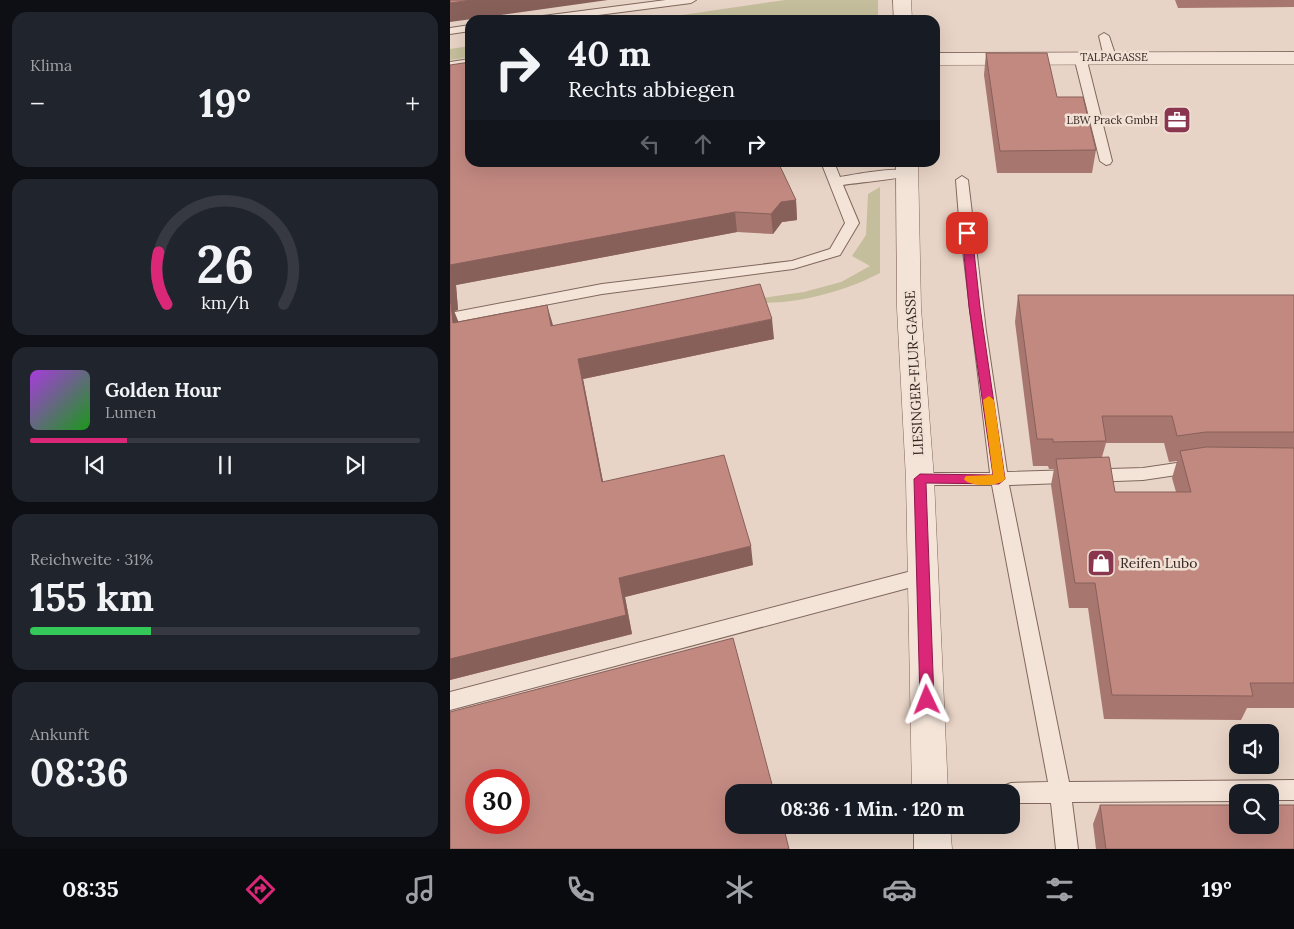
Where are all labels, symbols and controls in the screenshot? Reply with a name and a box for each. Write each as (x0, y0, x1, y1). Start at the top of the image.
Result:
text: 40 m (568, 31, 651, 76)
icon: right (485, 35, 550, 100)
street label: TALPAGASSE (1080, 50, 1148, 64)
text: Klima (30, 55, 72, 75)
text: Rechts abbiegen (568, 75, 735, 103)
text: 19° (199, 79, 251, 127)
text: − (30, 86, 45, 122)
text: + (405, 86, 420, 122)
office icon: LBW Prack GmbH (1162, 105, 1192, 135)
place label: LBW Prack GmbH (1067, 113, 1158, 127)
icon: left (636, 130, 664, 158)
icon: ahead (689, 130, 717, 158)
icon: right (742, 130, 770, 158)
pin (946, 212, 988, 254)
icon: arrive (953, 219, 981, 247)
text: 26 (196, 231, 254, 297)
street label: LIESINGER-FLUR-GASSE (901, 290, 927, 456)
text: km/h (201, 291, 249, 314)
text: Golden Hour (105, 378, 221, 402)
text: Lumen (105, 402, 157, 422)
icon: previous (81, 451, 109, 479)
icon: pause (211, 451, 239, 479)
icon: next (341, 451, 369, 479)
shop icon: Reifen Lubo (1086, 548, 1116, 578)
text: Reichweite · 31% (30, 549, 153, 569)
place label: Reifen Lubo (1120, 554, 1197, 572)
text: 155 km (30, 573, 154, 621)
position arrow (900, 673, 952, 725)
text: Ankunft (30, 724, 89, 744)
map controls (1229, 724, 1279, 834)
button: sound (1229, 724, 1279, 774)
text: 08:36 (30, 748, 129, 796)
speed limit sign: 30 (465, 769, 530, 834)
button: search (1229, 784, 1279, 834)
text: 08:36 · 1 Min. · 120 m (780, 797, 965, 821)
icon: directions (243, 872, 278, 907)
icon: music (403, 872, 438, 907)
icon: phone (563, 872, 598, 907)
icon: climate (722, 872, 757, 907)
icon: car (882, 872, 917, 907)
icon: filters (1042, 872, 1077, 907)
text: 08:35 (62, 875, 119, 903)
text: 19° (1202, 875, 1232, 903)

